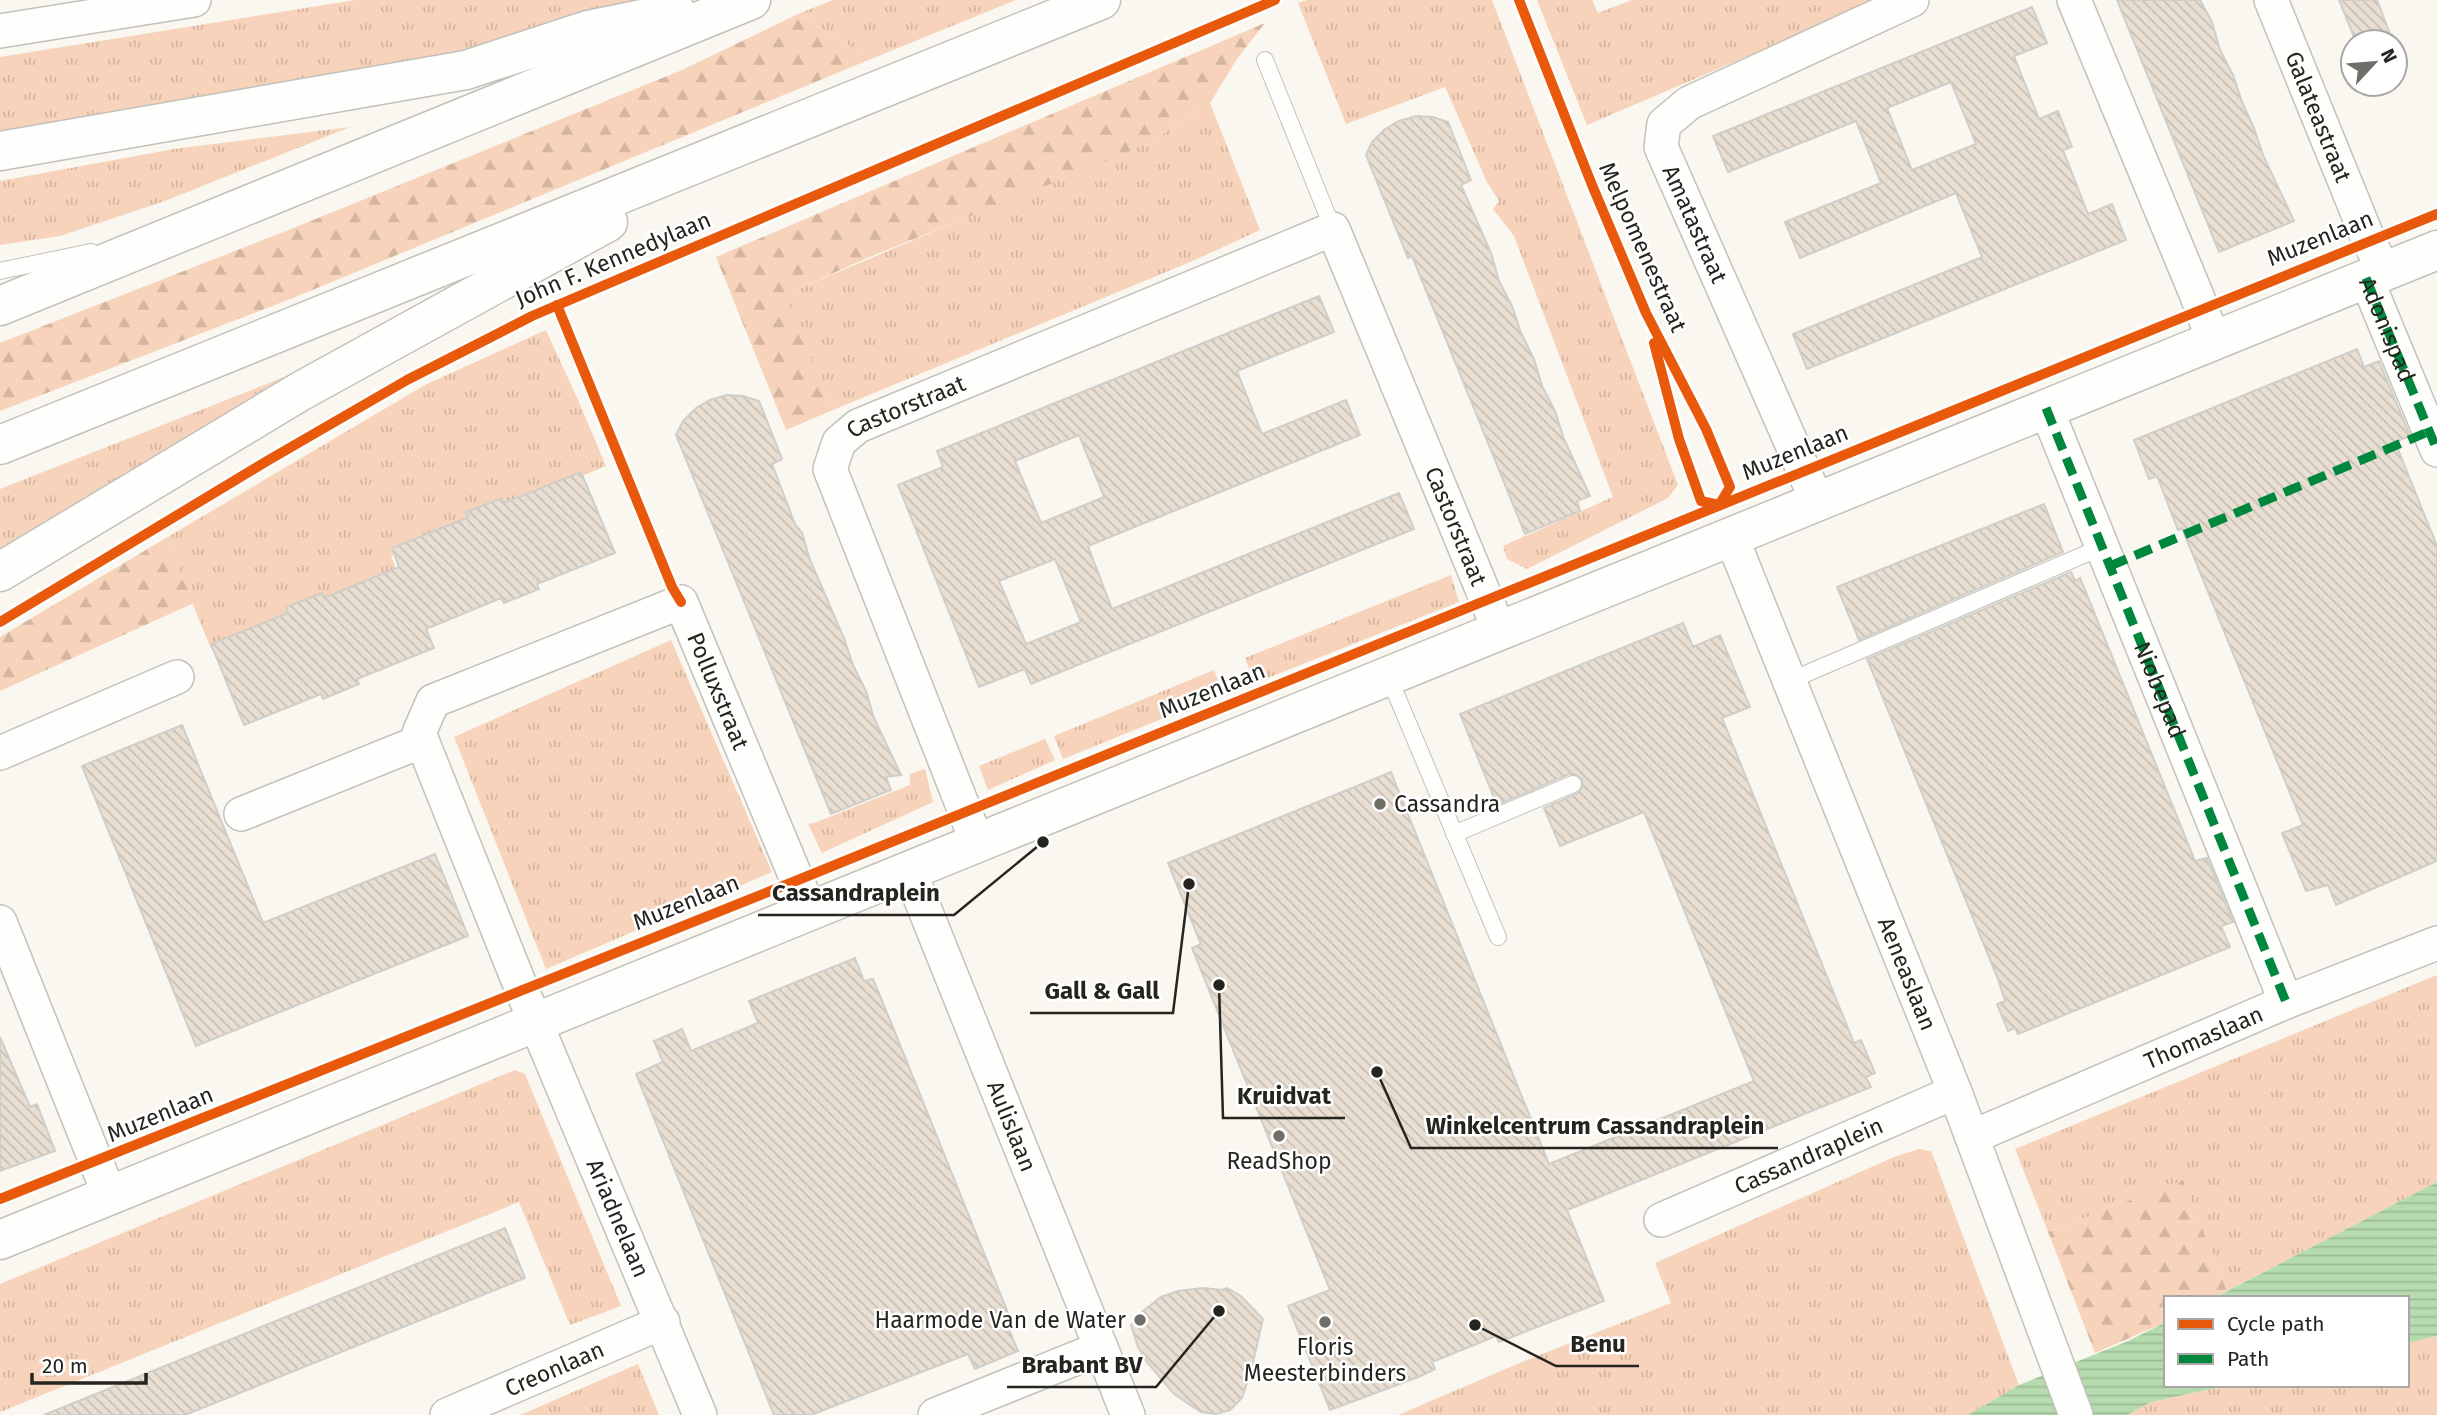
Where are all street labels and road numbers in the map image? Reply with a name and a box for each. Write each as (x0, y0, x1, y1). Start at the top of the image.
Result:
street label: Galateastraat (2279, 47, 2358, 187)
street label: Melpomenestraat (1593, 158, 1693, 337)
street label: Amatastraat (1657, 161, 1734, 288)
street label: Muzenlaan (2263, 204, 2377, 272)
street label: John F. Kennedylaan (511, 205, 715, 313)
street label: Adonispad (2353, 273, 2421, 386)
street label: Castorstraat (840, 369, 970, 444)
street label: Muzenlaan (1738, 418, 1852, 486)
street label: Castorstraat (1419, 463, 1493, 590)
street label: Polluxstraat (681, 628, 755, 754)
street label: Niobepad (2128, 638, 2192, 742)
street label: Muzenlaan (1155, 656, 1269, 724)
street label: Muzenlaan (629, 868, 743, 936)
street label: Aeneaslaan (1872, 913, 1943, 1035)
street label: Thomaslaan (2140, 1000, 2267, 1075)
street label: Aulislaan (981, 1077, 1043, 1176)
street label: Muzenlaan (103, 1080, 217, 1148)
street label: Cassandraplein (1730, 1111, 1887, 1200)
street label: Ariadnelaan (581, 1155, 655, 1281)
street label: Creonlaan (501, 1335, 608, 1402)

